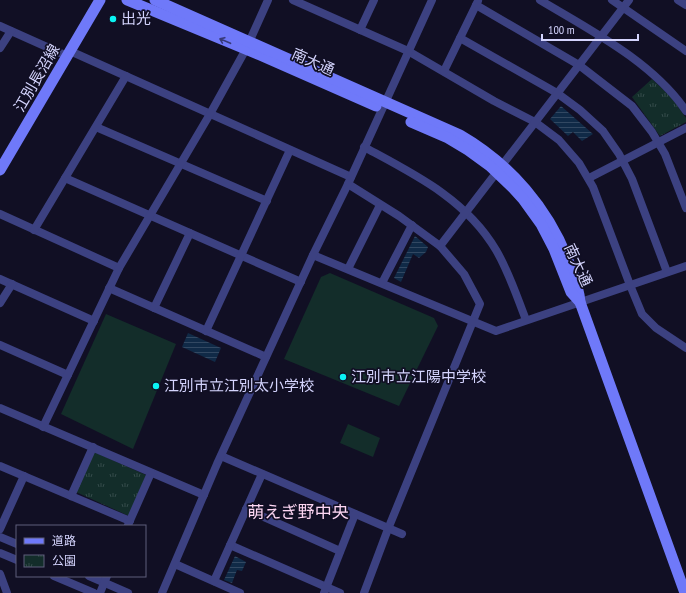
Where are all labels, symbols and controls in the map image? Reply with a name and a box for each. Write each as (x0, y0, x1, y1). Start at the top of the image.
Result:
place label: 出光 (121, 9, 151, 28)
marker: 出光 (108, 14, 118, 24)
scale bar (542, 16, 638, 42)
text: 100 m (548, 22, 575, 37)
one-way arrow (219, 36, 231, 44)
street label: 江別長沼線 (10, 41, 64, 115)
street label: 南大通 (289, 44, 338, 79)
street label: 南大通 (560, 240, 597, 289)
place label: 江別市立江陽中学校 (351, 367, 486, 386)
marker: 江別市立江陽中学校 (338, 372, 348, 382)
place label: 江別市立江別太小学校 (164, 376, 314, 395)
marker: 江別市立江別太小学校 (151, 381, 161, 391)
district label: 萌えぎ野中央 (247, 501, 349, 523)
legend (16, 525, 146, 577)
text: 道路 (52, 533, 76, 548)
text: 公園 (52, 553, 76, 568)

